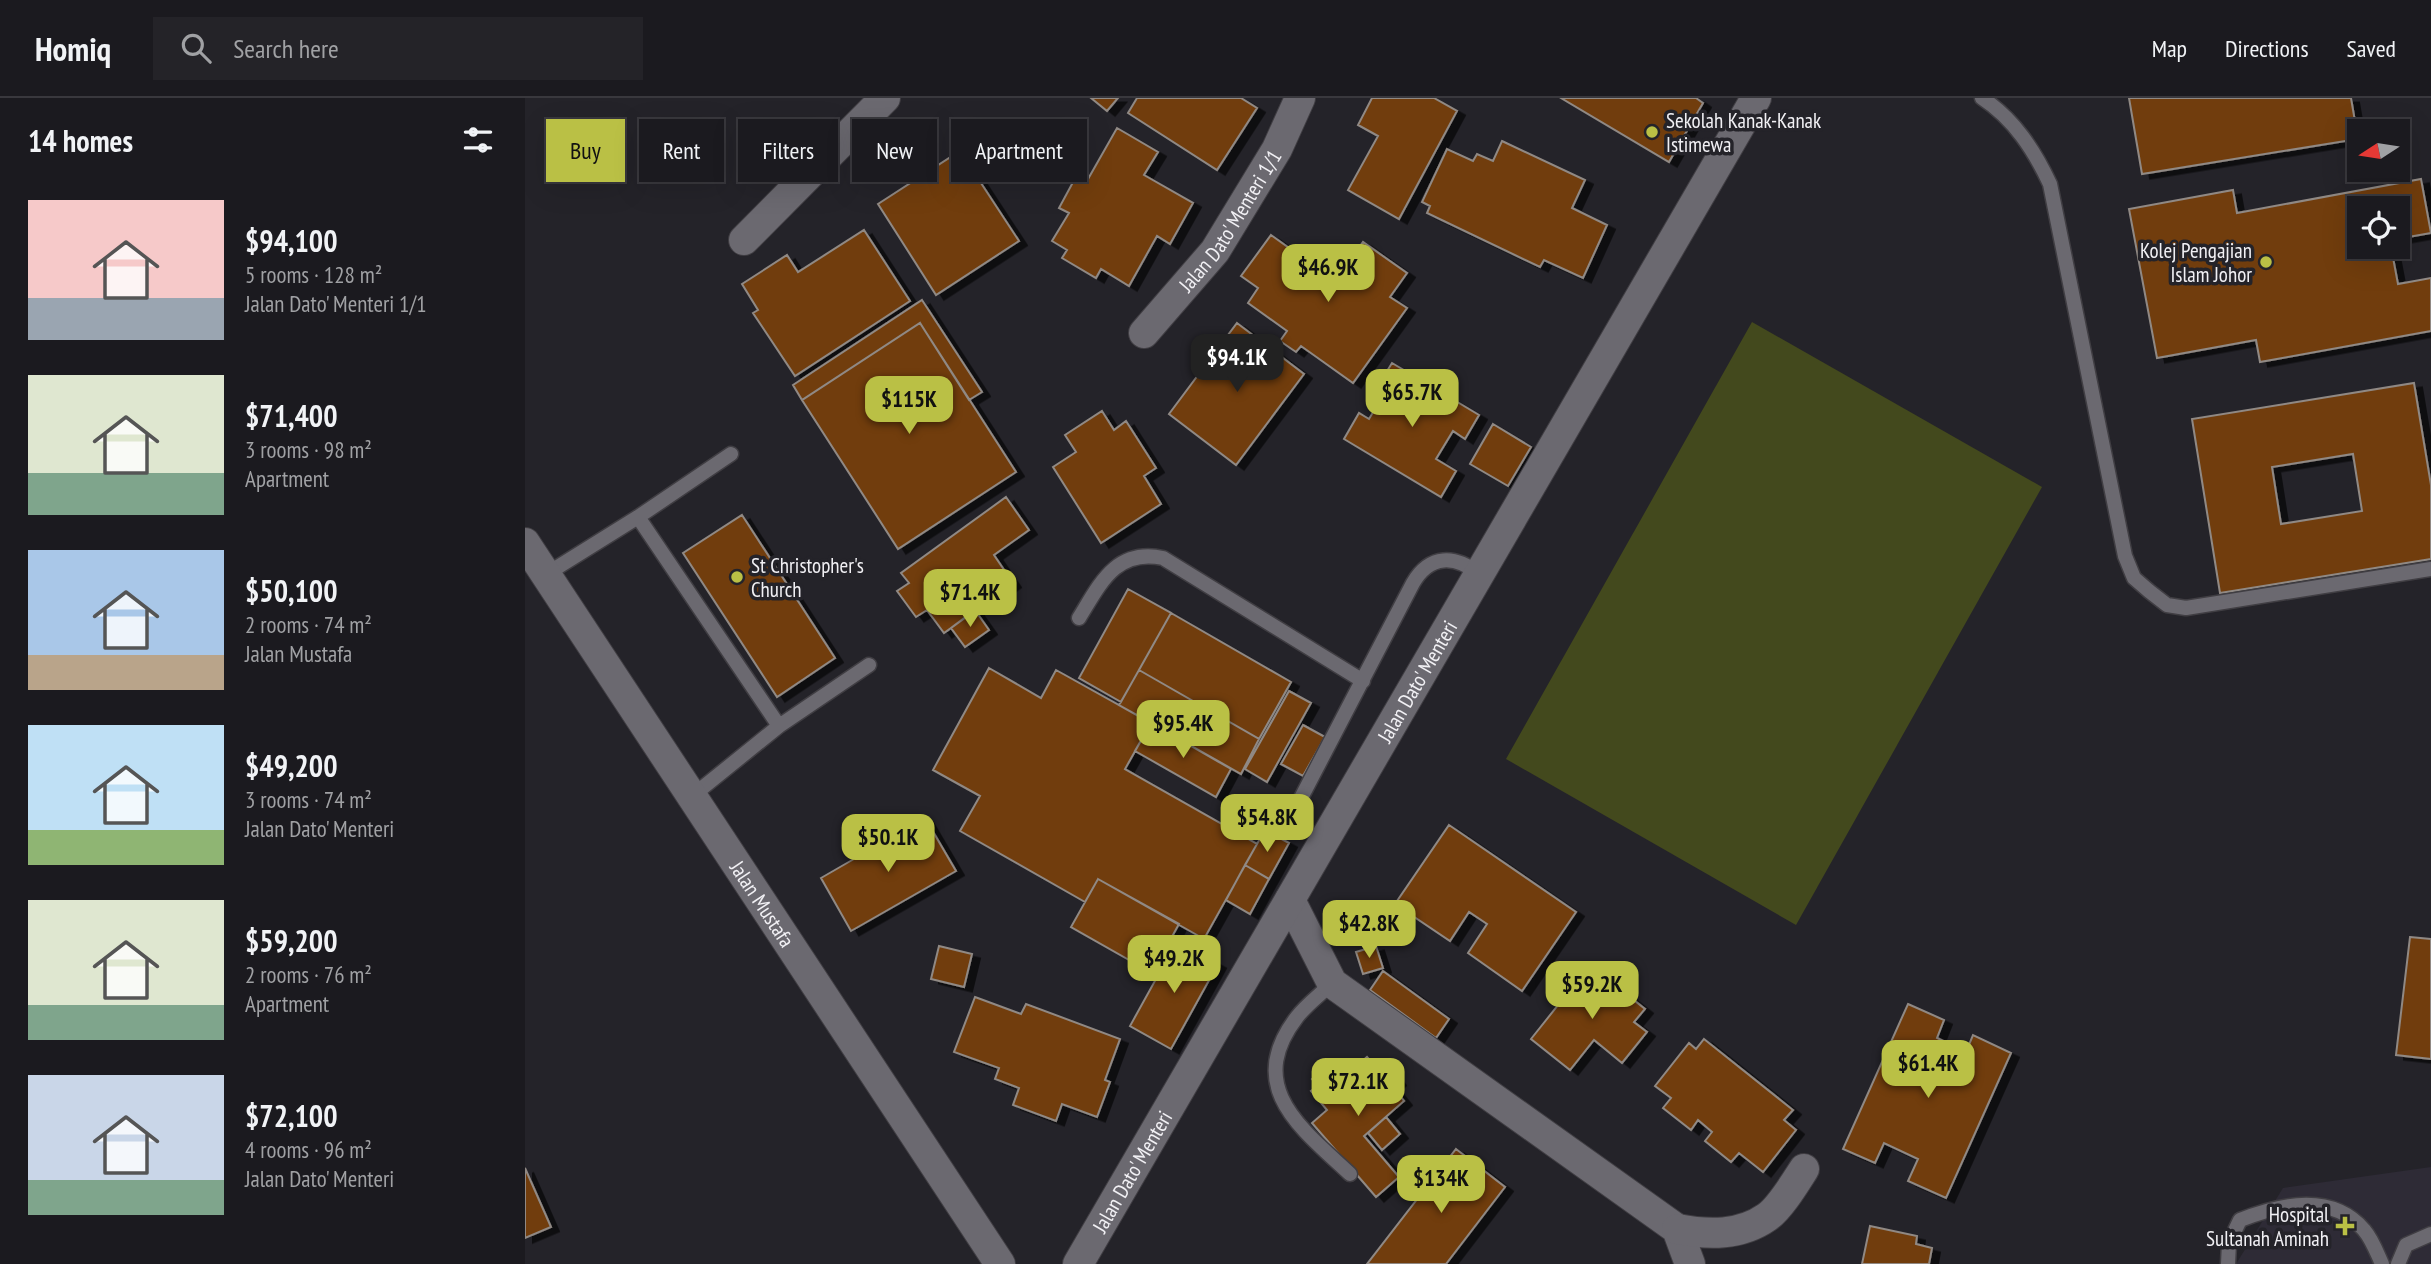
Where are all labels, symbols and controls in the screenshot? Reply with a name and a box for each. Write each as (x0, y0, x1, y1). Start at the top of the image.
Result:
search box (153, 17, 643, 80)
text: Homiq (35, 27, 111, 70)
icon: search (177, 29, 215, 67)
text: Search here (233, 32, 339, 65)
text: Map (2152, 33, 2187, 64)
text: Directions (2225, 33, 2309, 64)
text: Saved (2347, 33, 2396, 64)
place label: Sekolah Kanak-Kanak Istimewa (1666, 107, 1821, 158)
chip: Buy (546, 119, 625, 182)
chip: Rent (639, 119, 724, 182)
chip: Filters (738, 119, 838, 182)
chip: New (852, 119, 937, 182)
chip: Apartment (951, 119, 1087, 182)
north arrow (2347, 119, 2410, 182)
map controls (2347, 119, 2410, 259)
text: 14 homes (28, 121, 133, 160)
icon: filters (459, 121, 497, 159)
marker: Sekolah Kanak-Kanak Istimewa (1644, 124, 1660, 140)
street label: Jalan Dato' Menteri 1/1 (1172, 144, 1287, 298)
button: locate (2347, 196, 2410, 259)
text: $94,100 (245, 221, 338, 260)
icon: home (84, 228, 168, 312)
place label: Kolej Pengajian Islam Johor (2140, 237, 2252, 288)
pin: $46.9K (1271, 244, 1385, 304)
text: $46.9K (1298, 252, 1358, 281)
marker: Kolej Pengajian Islam Johor (2258, 254, 2274, 270)
text: 5 rooms · 128 m² (245, 260, 382, 289)
text: Jalan Dato' Menteri 1/1 (245, 289, 427, 318)
pin: $94.1K (1180, 334, 1294, 394)
text: $94.1K (1207, 342, 1267, 371)
pin: $65.7K (1355, 370, 1469, 429)
pin: $115K (860, 376, 958, 436)
text: $65.7K (1382, 377, 1442, 406)
text: $115K (881, 384, 937, 413)
text: $71,400 (245, 396, 338, 435)
icon: home (84, 403, 168, 487)
text: 3 rooms · 98 m² (245, 435, 372, 464)
text: Apartment (245, 464, 329, 493)
place label: St Christopher's Church (751, 552, 864, 603)
marker: St Christopher's Church (729, 569, 745, 585)
pin: $71.4K (913, 570, 1027, 629)
text: $50,100 (245, 571, 338, 610)
text: $71.4K (940, 577, 1000, 606)
icon: home (84, 578, 168, 662)
text: 2 rooms · 74 m² (245, 610, 372, 639)
street label: Jalan Dato' Menteri (1370, 616, 1463, 748)
text: Jalan Mustafa (245, 639, 352, 668)
pin: $95.4K (1126, 700, 1240, 760)
text: $95.4K (1153, 708, 1213, 737)
text: $49,200 (245, 746, 338, 785)
icon: home (84, 753, 168, 837)
text: 3 rooms · 74 m² (245, 785, 372, 814)
pin: $54.8K (1210, 794, 1324, 854)
text: $54.8K (1237, 802, 1297, 831)
text: Jalan Dato' Menteri (245, 814, 394, 843)
pin: $50.1K (831, 814, 945, 874)
text: $50.1K (858, 822, 918, 851)
street label: Jalan Mustafa (724, 855, 801, 952)
pin: $42.8K (1312, 900, 1426, 960)
text: $42.8K (1339, 908, 1399, 937)
text: $59,200 (245, 921, 338, 960)
icon: home (84, 928, 168, 1012)
pin: $49.2K (1117, 936, 1231, 995)
text: $49.2K (1144, 943, 1204, 972)
text: 2 rooms · 76 m² (245, 960, 372, 989)
pin: $59.2K (1535, 962, 1649, 1021)
text: $59.2K (1562, 969, 1622, 998)
text: Apartment (245, 989, 329, 1018)
pin: $61.4K (1871, 1040, 1985, 1100)
text: $61.4K (1898, 1048, 1958, 1077)
pin: $72.1K (1301, 1058, 1415, 1118)
text: $72.1K (1328, 1066, 1388, 1095)
text: $72,100 (245, 1096, 338, 1135)
icon: home (84, 1103, 168, 1187)
street label: Jalan Dato' Menteri (1085, 1106, 1178, 1238)
text: 4 rooms · 96 m² (245, 1135, 372, 1164)
pin: $134K (1392, 1156, 1490, 1215)
text: $134K (1413, 1163, 1469, 1192)
text: Jalan Dato' Menteri (245, 1164, 394, 1193)
place label: Hospital Sultanah Aminah (2206, 1201, 2329, 1252)
marker: Hospital Sultanah Aminah (2335, 1216, 2355, 1236)

